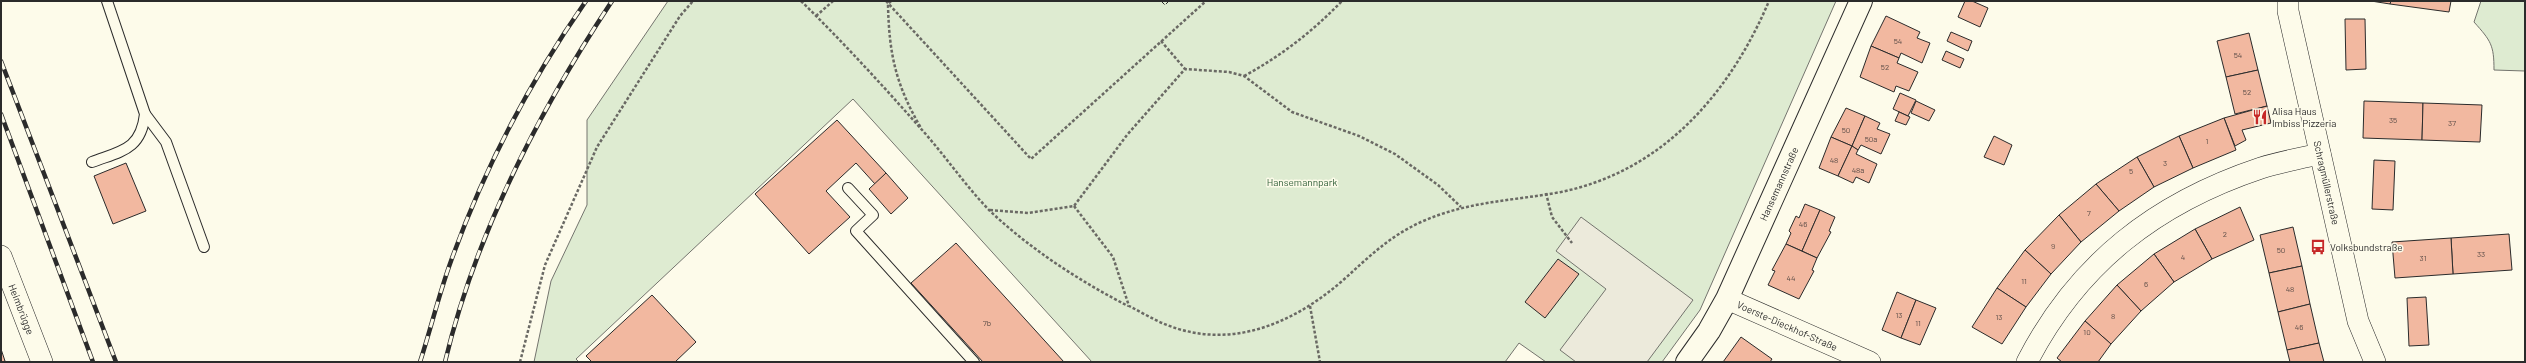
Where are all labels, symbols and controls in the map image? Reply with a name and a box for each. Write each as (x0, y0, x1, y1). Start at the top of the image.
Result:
house number: 54 (1894, 36, 1902, 46)
house number: 54 (2234, 50, 2242, 60)
house number: 52 (1881, 62, 1889, 72)
house number: 52 (2243, 87, 2251, 97)
place label: Alisa Haus Imbiss Pizzeria (2272, 105, 2336, 129)
restaurant icon: Alisa Haus Imbiss Pizzeria (2251, 108, 2269, 126)
house number: 35 (2389, 115, 2397, 125)
house number: 37 (2448, 118, 2456, 128)
house number: 50 (1842, 125, 1850, 135)
house number: 50a (1865, 134, 1877, 144)
house number: 1 (2206, 136, 2209, 146)
street label: Schragmüllerstraße (2311, 139, 2342, 226)
street label: Hansemannstraße (1757, 145, 1801, 223)
house number: 48 (1830, 155, 1838, 165)
house number: 3 (2163, 158, 2167, 168)
house number: 48a (1852, 165, 1864, 175)
house number: 5 (2129, 166, 2133, 176)
park label: Hansemannpark (1267, 176, 1337, 188)
house number: 7 (2087, 208, 2091, 218)
house number: 46 (1799, 219, 1807, 229)
house number: 2 (2223, 229, 2227, 239)
bus stop icon: Volksbundstraße (2309, 238, 2327, 256)
house number: 9 (2051, 241, 2055, 251)
place label: Volksbundstraße (2330, 241, 2403, 253)
house number: 50 (2277, 245, 2285, 255)
house number: 33 (2477, 249, 2485, 259)
house number: 4 (2181, 252, 2185, 262)
house number: 31 (2420, 253, 2427, 263)
house number: 44 (1787, 273, 1795, 283)
house number: 11 (2021, 276, 2027, 286)
house number: 6 (2144, 279, 2148, 289)
street label: Heimbrügge (6, 282, 37, 336)
house number: 48 (2286, 284, 2294, 294)
street label: Voerste-Dieckhof-Straße (1735, 298, 1840, 353)
house number: 13 (1896, 310, 1902, 320)
house number: 8 (2111, 311, 2115, 321)
house number: 13 (1996, 312, 2002, 322)
house number: 7b (983, 318, 991, 328)
house number: 11 (1915, 318, 1921, 328)
house number: 46 (2295, 322, 2303, 332)
house number: 10 (2083, 327, 2091, 337)

